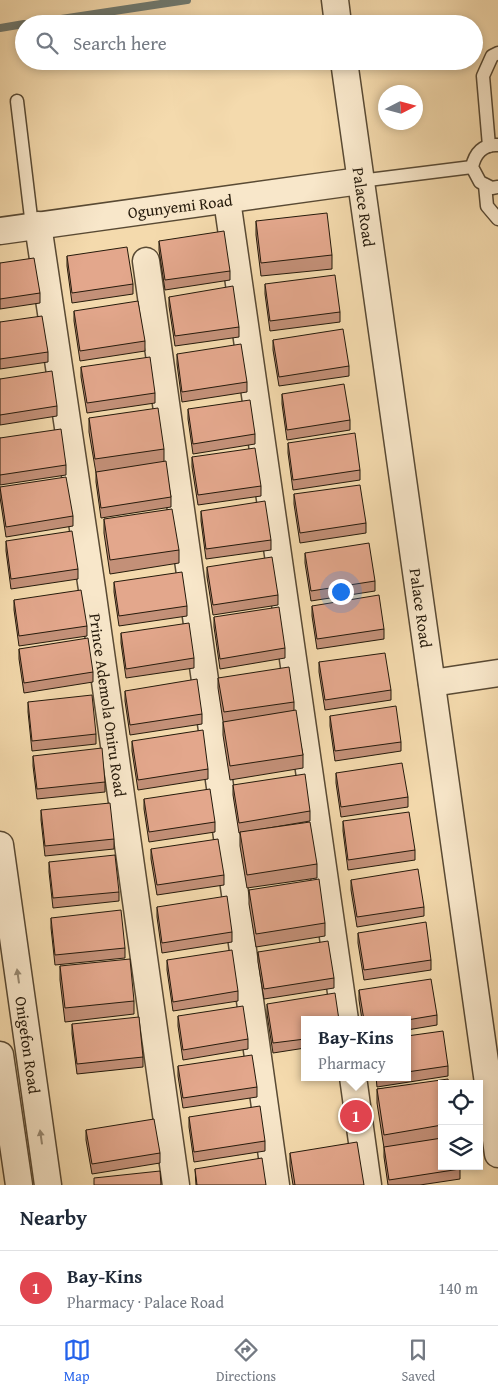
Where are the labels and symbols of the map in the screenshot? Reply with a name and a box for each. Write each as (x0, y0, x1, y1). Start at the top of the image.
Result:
north arrow (378, 85, 423, 130)
street label: Palace Road (347, 166, 382, 249)
street label: Ogunyemi Road (126, 188, 234, 224)
street label: Palace Road (404, 567, 439, 650)
your location (328, 579, 354, 605)
street label: Prince Ademola Oniru Road (83, 612, 133, 799)
one-way arrow (14, 967, 22, 983)
street label: Onigefon Road (9, 995, 47, 1096)
pin: 1 (340, 1097, 372, 1135)
one-way arrow (37, 1128, 45, 1144)

